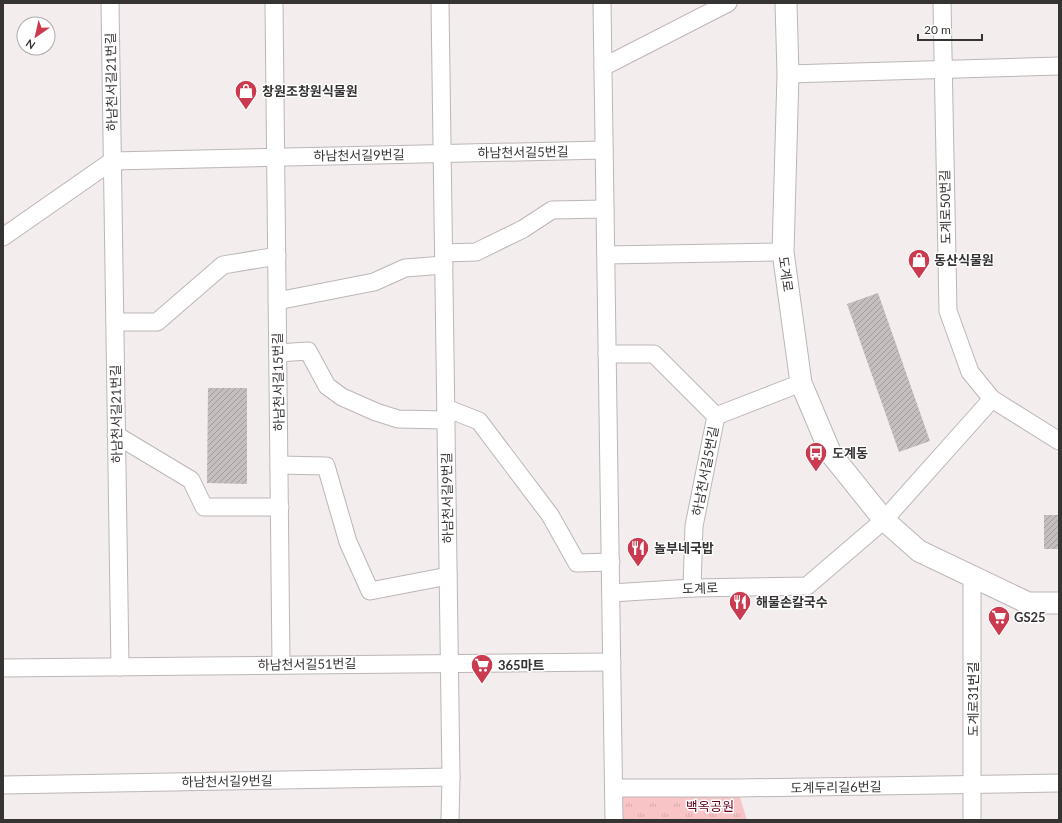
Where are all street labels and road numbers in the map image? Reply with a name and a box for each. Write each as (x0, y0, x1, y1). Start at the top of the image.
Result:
street label: 하남천서길21번길 (102, 32, 120, 132)
street label: 하남천서길5번길 (477, 143, 569, 161)
street label: 하남천서길9번길 (313, 146, 405, 164)
street label: 도계로50번길 (936, 169, 954, 245)
street label: 도계로 (776, 255, 796, 293)
street label: 하남천서길15번길 (269, 332, 287, 432)
street label: 하남천서길21번길 (107, 364, 125, 464)
street label: 하남천서길5번길 (688, 425, 722, 517)
street label: 하남천서길9번길 (438, 452, 456, 544)
street label: 도계로 (682, 579, 718, 597)
street label: 하남천서길51번길 (257, 655, 357, 673)
street label: 도계로31번길 (965, 662, 981, 736)
street label: 하남천서길9번길 (181, 772, 273, 790)
street label: 도계두리길6번길 (790, 778, 882, 796)

